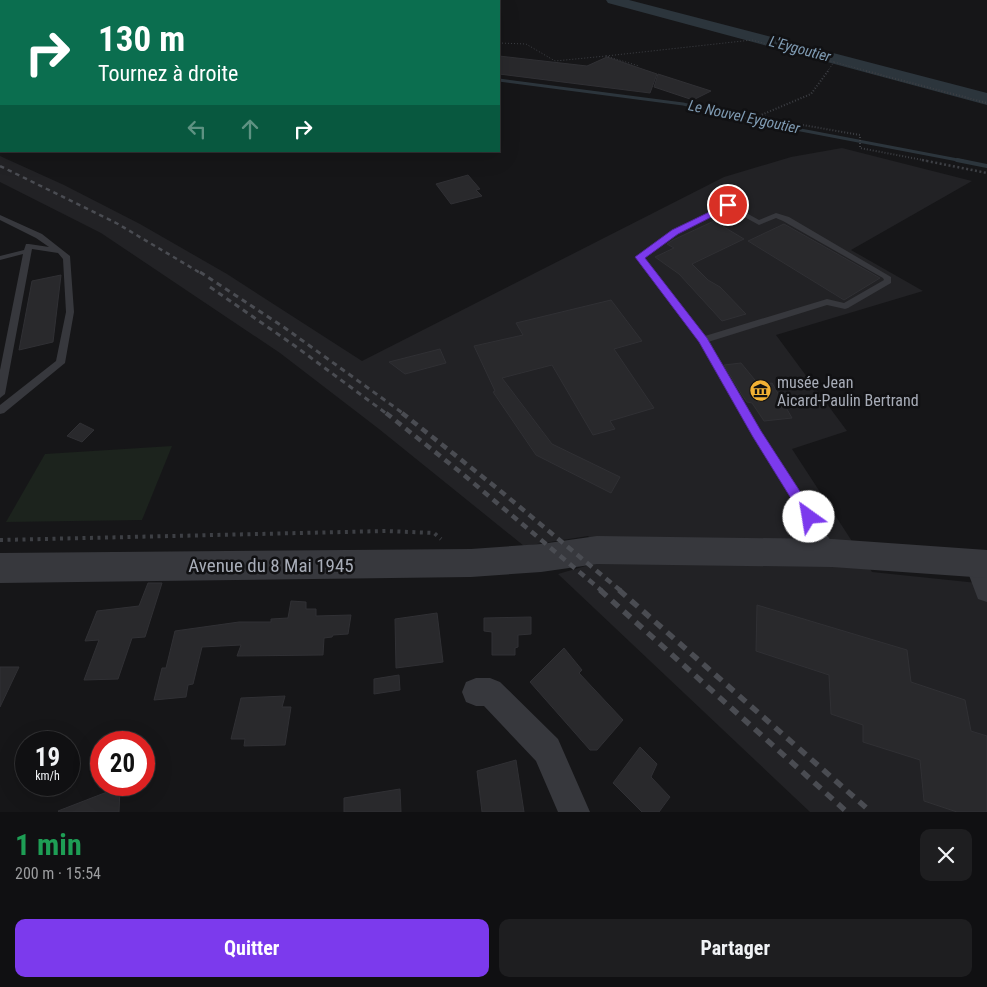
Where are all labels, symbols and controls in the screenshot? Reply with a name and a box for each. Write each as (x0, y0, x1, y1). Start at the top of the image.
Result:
text: 130 m (98, 19, 185, 60)
icon: right (15, 20, 80, 85)
water label: L'Eygoutier (767, 32, 833, 66)
text: Tournez à droite (98, 61, 238, 86)
water label: Le Nouvel Eygoutier (687, 96, 802, 138)
icon: left (183, 115, 211, 143)
icon: ahead (236, 115, 264, 143)
icon: right (289, 115, 317, 143)
pin (707, 184, 749, 226)
icon: arrive (714, 191, 742, 219)
place label: musée Jean Aicard-Paulin Bertrand (777, 373, 919, 410)
museum icon: musée Jean Aicard-Paulin Bertrand (749, 379, 773, 403)
position arrow (782, 490, 834, 542)
street label: Avenue du 8 Mai 1945 (188, 554, 354, 577)
speed limit sign: 20 (90, 731, 155, 796)
text: 19 (35, 743, 60, 772)
text: km/h (35, 769, 60, 783)
text: 1 min (15, 827, 82, 862)
button: close (920, 829, 972, 881)
text: 200 m · 15:54 (15, 864, 101, 883)
button: Quitter (15, 919, 489, 977)
button: Partager (499, 919, 972, 977)

